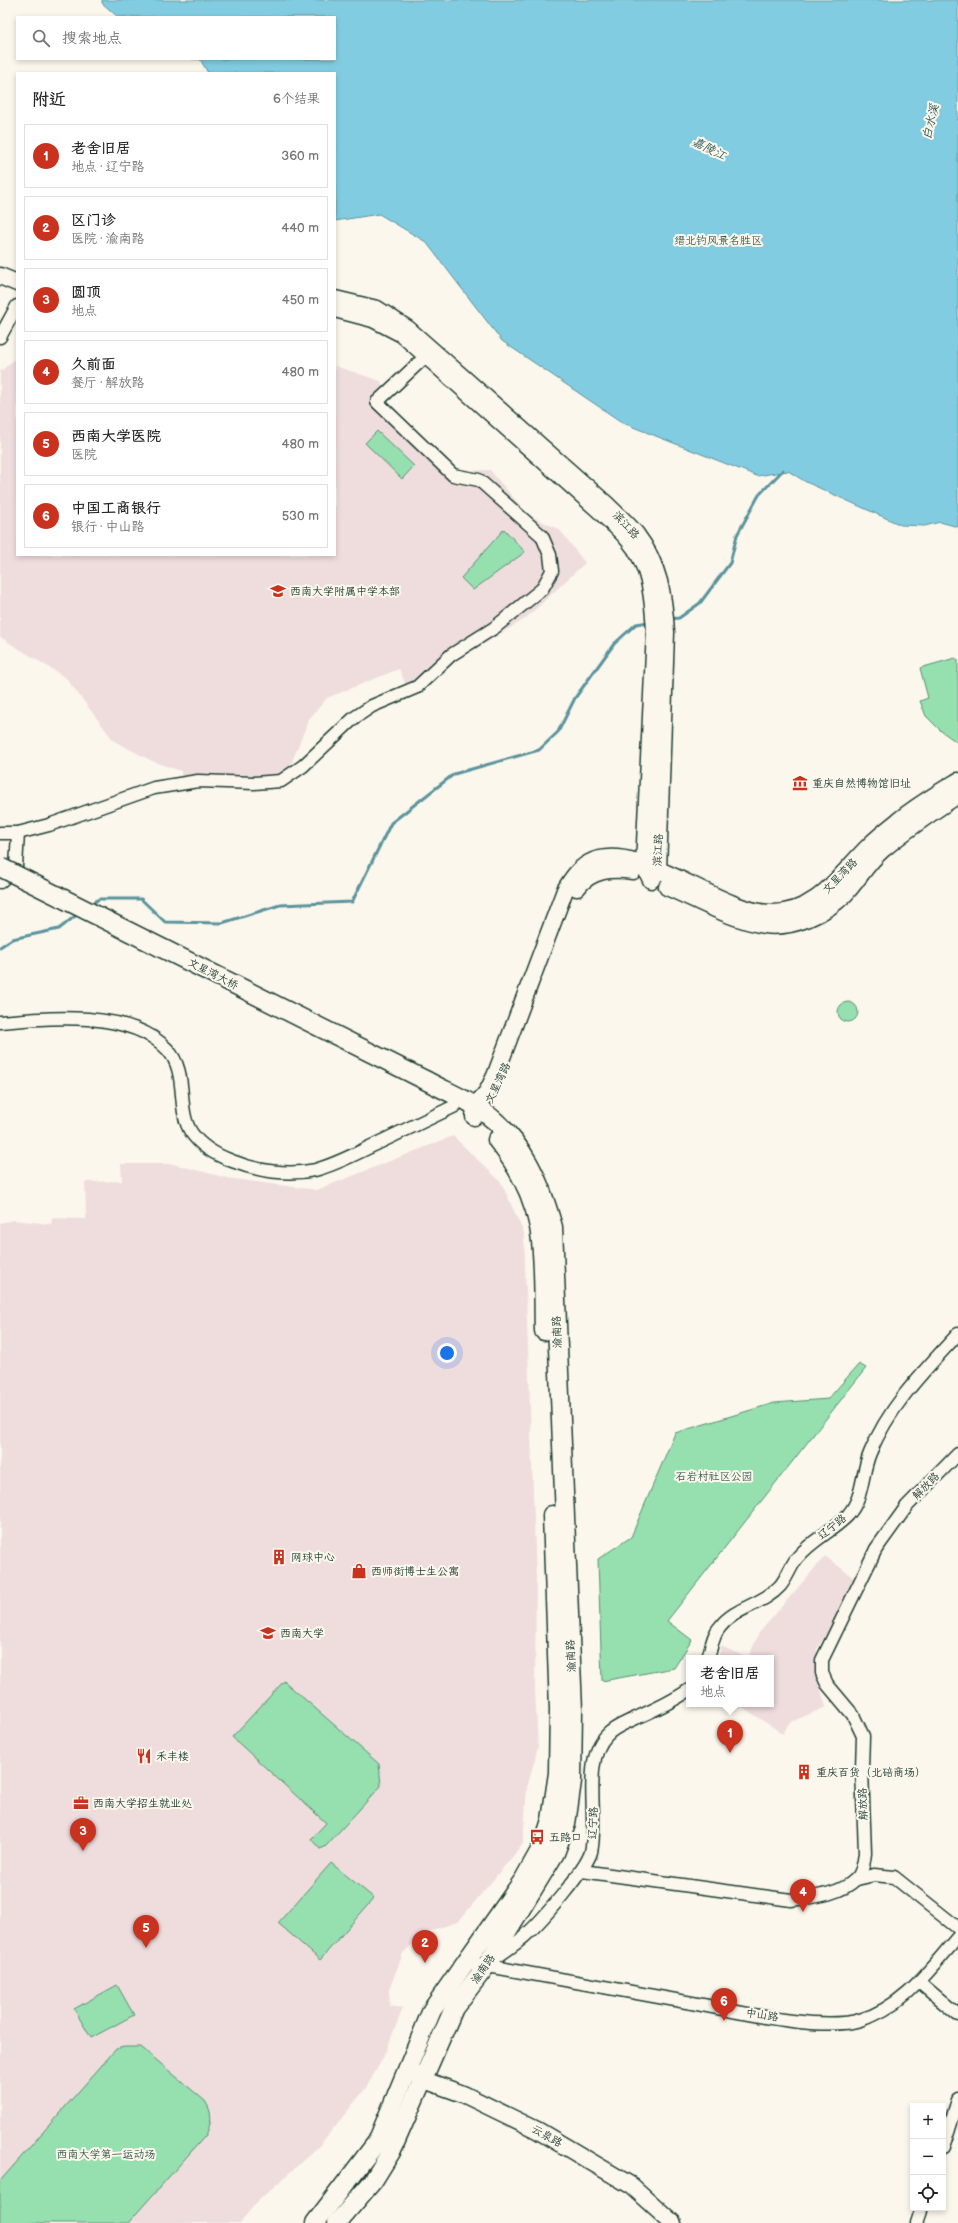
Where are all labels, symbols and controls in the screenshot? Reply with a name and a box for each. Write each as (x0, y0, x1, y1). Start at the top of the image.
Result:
search box (16, 16, 336, 60)
icon: search (30, 27, 52, 49)
text: 搜索地点 (62, 29, 122, 48)
text: 附近 (32, 90, 66, 110)
text: 6个结果 (273, 91, 320, 107)
water label: 白水溪 (920, 102, 943, 141)
water label: 嘉陵江 (690, 134, 729, 164)
text: 老舍旧居 (71, 139, 131, 158)
text: 1 (43, 148, 49, 164)
text: 360 m (281, 148, 319, 164)
text: 地点 · 辽宁路 (71, 159, 144, 175)
text: 区门诊 (71, 211, 116, 230)
text: 2 (42, 220, 50, 236)
text: 440 m (281, 220, 319, 236)
text: 医院 · 渝南路 (71, 231, 144, 247)
park label: 缙北钓风景名胜区 (674, 234, 762, 247)
text: 圆顶 (71, 283, 101, 302)
text: 3 (42, 292, 50, 308)
text: 450 m (282, 292, 319, 308)
text: 地点 (71, 303, 97, 319)
text: 久前面 (71, 355, 116, 374)
text: 4 (42, 364, 50, 380)
text: 480 m (282, 364, 319, 380)
text: 餐厅 · 解放路 (71, 375, 144, 391)
text: 西南大学医院 (71, 427, 161, 446)
text: 5 (42, 436, 50, 452)
text: 480 m (282, 436, 319, 452)
text: 医院 (71, 447, 97, 463)
text: 中国工商银行 (71, 499, 161, 518)
text: 6 (42, 508, 50, 524)
text: 530 m (282, 508, 319, 524)
street label: 滨江路 (610, 508, 642, 542)
text: 银行 · 中山路 (71, 519, 144, 535)
school or university icon: 西南大学附属中学本部 (269, 582, 287, 600)
place label: 西南大学附属中学本部 (290, 585, 400, 598)
museum icon: 重庆自然博物馆旧址 (791, 774, 809, 792)
place label: 重庆自然博物馆旧址 (812, 777, 911, 790)
street label: 滨江路 (651, 833, 665, 867)
street label: 文星湾路 (820, 856, 860, 896)
street label: 文星湾大桥 (186, 956, 240, 992)
street label: 文星湾路 (483, 1060, 513, 1106)
street label: 渝南路 (550, 1315, 564, 1349)
your location (437, 1343, 457, 1363)
park label: 石岩村社区公园 (676, 1470, 753, 1483)
street label: 解放路 (910, 1470, 942, 1502)
street label: 辽宁路 (815, 1512, 849, 1542)
building icon: 网球中心 (270, 1548, 288, 1566)
place label: 网球中心 (291, 1551, 335, 1564)
shop icon: 西师街博士生公寓 (350, 1562, 368, 1580)
place label: 西师街博士生公寓 (371, 1565, 459, 1578)
school or university icon: 西南大学 (259, 1624, 277, 1642)
place label: 西南大学 (280, 1627, 324, 1640)
street label: 渝南路 (564, 1639, 578, 1673)
popup (686, 1655, 774, 1707)
text: 老舍旧居 (700, 1664, 760, 1683)
text: 地点 (700, 1684, 726, 1700)
pin: 1 (717, 1720, 743, 1753)
restaurant icon: 禾丰楼 (135, 1747, 153, 1765)
place label: 禾丰楼 (156, 1750, 189, 1763)
building icon: 重庆百货（北碚商场） (795, 1763, 813, 1781)
place label: 重庆百货（北碚商场） (816, 1766, 926, 1779)
street label: 解放路 (856, 1787, 870, 1821)
office icon: 西南大学招生就业处 (72, 1794, 90, 1812)
place label: 西南大学招生就业处 (93, 1797, 192, 1810)
street label: 辽宁路 (586, 1806, 600, 1840)
pin: 3 (70, 1818, 96, 1851)
bus stop icon: 五路口 (528, 1828, 546, 1846)
place label: 五路口 (549, 1831, 582, 1844)
pin: 4 (790, 1879, 816, 1912)
pin: 5 (133, 1915, 159, 1948)
pin: 2 (412, 1930, 438, 1963)
street label: 渝南路 (468, 1952, 498, 1986)
pin: 6 (711, 1988, 737, 2021)
street label: 中山路 (745, 2006, 779, 2024)
map controls (910, 2103, 946, 2211)
button: + (910, 2103, 946, 2139)
street label: 云泉路 (529, 2122, 565, 2150)
button: − (910, 2139, 946, 2175)
park label: 西南大学第一运动场 (57, 2148, 156, 2161)
button: locate (910, 2175, 946, 2211)

